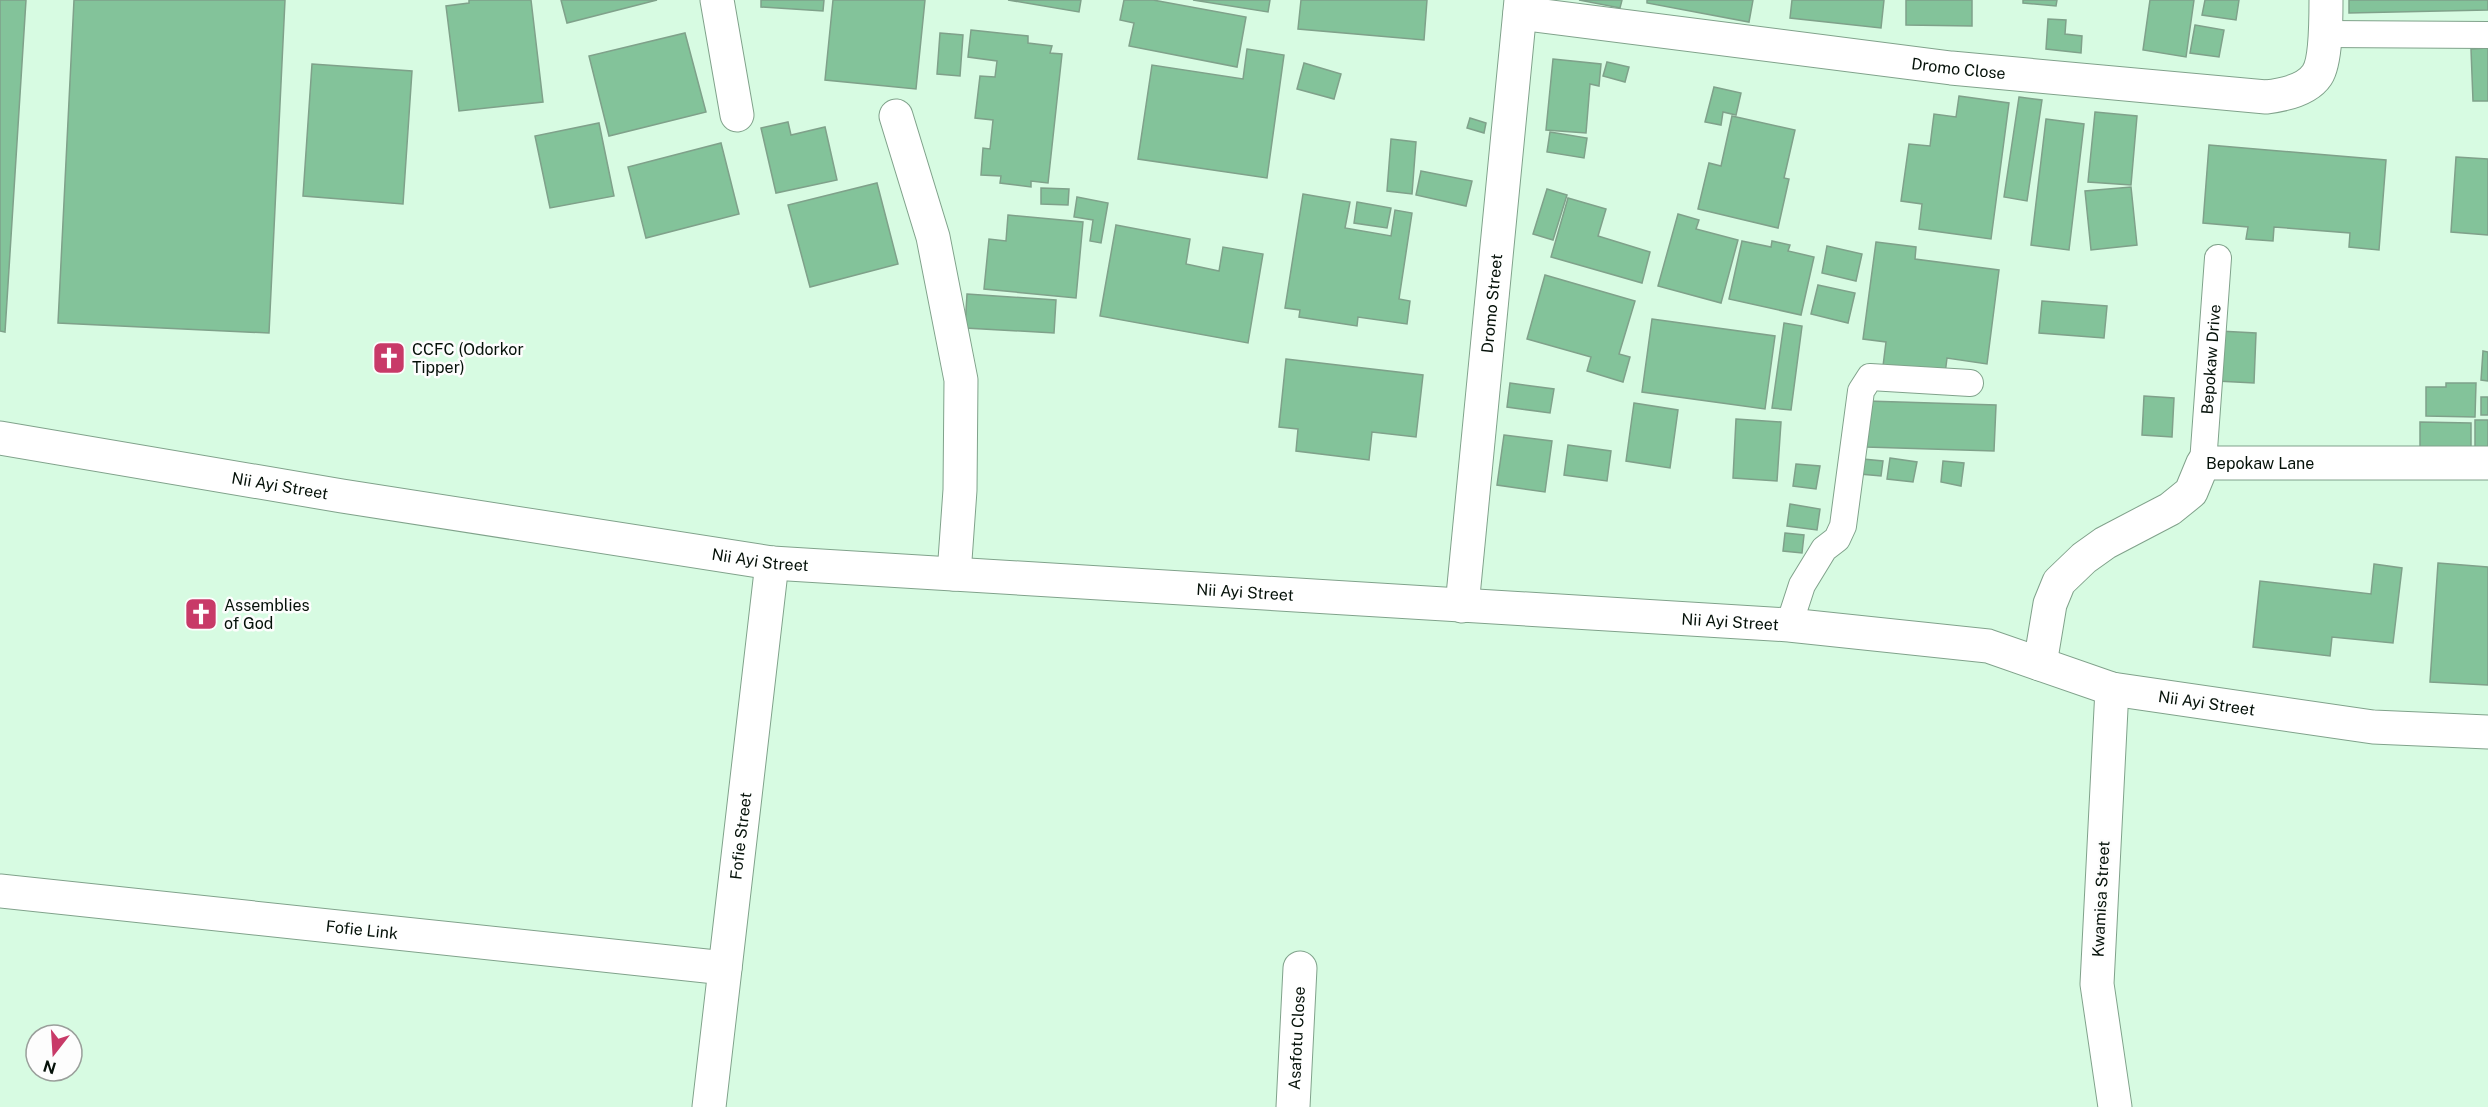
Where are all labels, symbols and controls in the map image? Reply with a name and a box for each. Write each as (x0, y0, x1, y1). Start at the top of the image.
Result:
street label: Dromo Close (1910, 54, 2006, 82)
street label: Dromo Street (1477, 253, 1506, 354)
street label: Bepokaw Drive (2197, 303, 2224, 415)
church icon: CCFC (Odorkor Tipper) (371, 340, 407, 376)
place label: CCFC (Odorkor Tipper) (412, 340, 524, 377)
street label: Bepokaw Lane (2206, 454, 2314, 473)
street label: Nii Ayi Street (230, 468, 330, 503)
street label: Nii Ayi Street (710, 544, 809, 575)
street label: Nii Ayi Street (1196, 579, 1294, 604)
church icon: Assemblies of God (183, 596, 219, 632)
place label: Assemblies of God (224, 596, 310, 633)
street label: Nii Ayi Street (1681, 609, 1779, 634)
street label: Nii Ayi Street (2157, 686, 2256, 719)
street label: Fofie Street (726, 791, 755, 881)
street label: Kwamisa Street (2088, 840, 2114, 958)
street label: Fofie Link (325, 916, 399, 943)
street label: Asafotu Close (1284, 986, 1309, 1090)
north arrow (24, 1023, 84, 1083)
text: N (41, 1056, 59, 1078)

